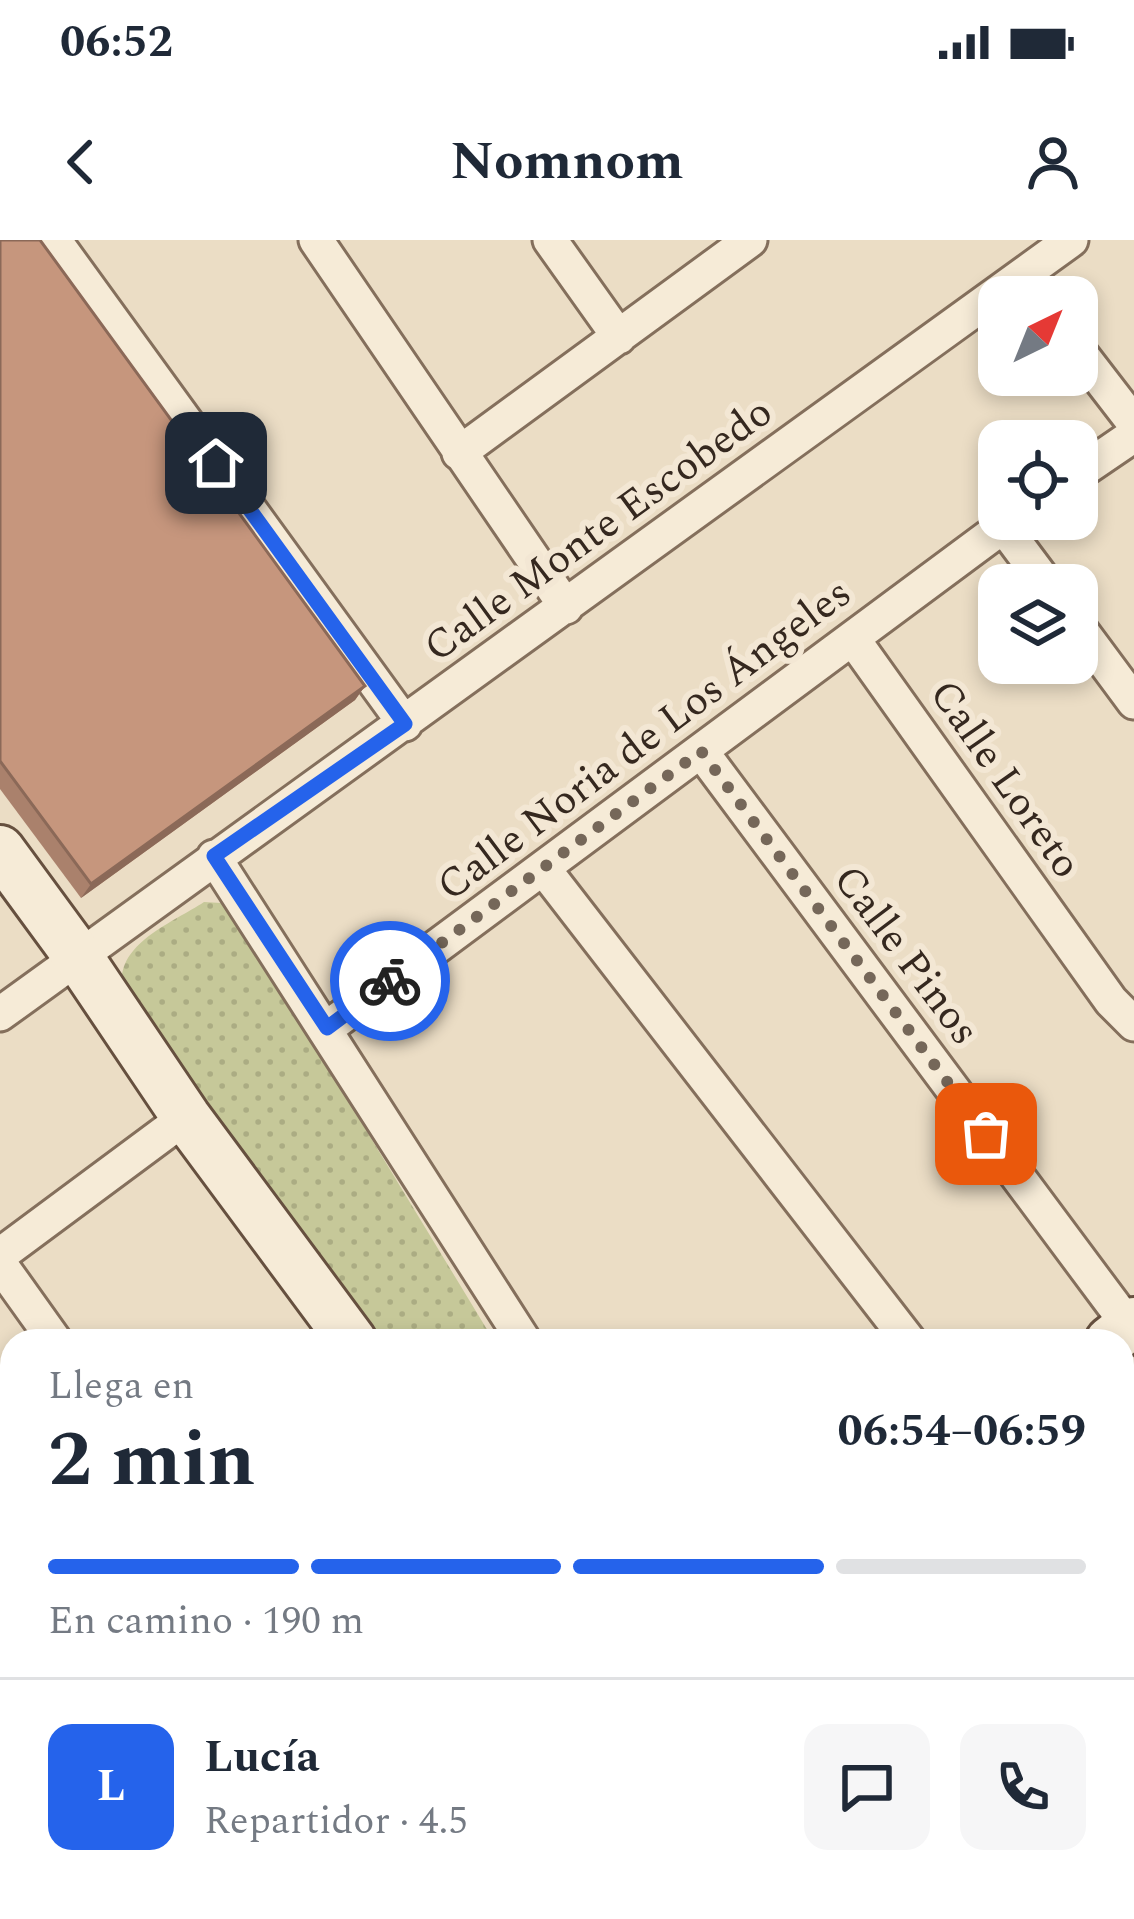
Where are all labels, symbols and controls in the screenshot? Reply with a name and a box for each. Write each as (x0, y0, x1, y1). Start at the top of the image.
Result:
text: 06:52 (60, 8, 173, 77)
text: Nomnom (450, 121, 684, 203)
icon: back (48, 129, 114, 195)
icon: person (1020, 129, 1086, 195)
north arrow (978, 276, 1098, 396)
map controls (978, 276, 1098, 684)
street label: Calle Monte Escobedo (411, 382, 786, 678)
pin (165, 412, 267, 514)
button: locate (978, 420, 1098, 540)
icon: home (183, 430, 249, 496)
street label: Calle Noria de Los Ángeles (424, 563, 865, 917)
button: layers (978, 564, 1098, 684)
street label: Calle Loreto (913, 667, 1097, 892)
street label: Calle Pinos (817, 852, 995, 1059)
courier (330, 921, 450, 1041)
icon: bike (357, 948, 423, 1014)
pin (935, 1083, 1037, 1185)
icon: bag (953, 1101, 1019, 1167)
text: Llega en (48, 1357, 194, 1416)
text: 06:54–06:59 (837, 1397, 1086, 1466)
text: 2 min (48, 1401, 256, 1520)
text: En camino · 190 m (48, 1592, 364, 1651)
text: Lucía (204, 1723, 320, 1792)
button: chat (804, 1724, 930, 1850)
button: phone (960, 1724, 1086, 1850)
text: L (96, 1752, 126, 1821)
text: Repartidor · 4.5 (204, 1792, 468, 1851)

